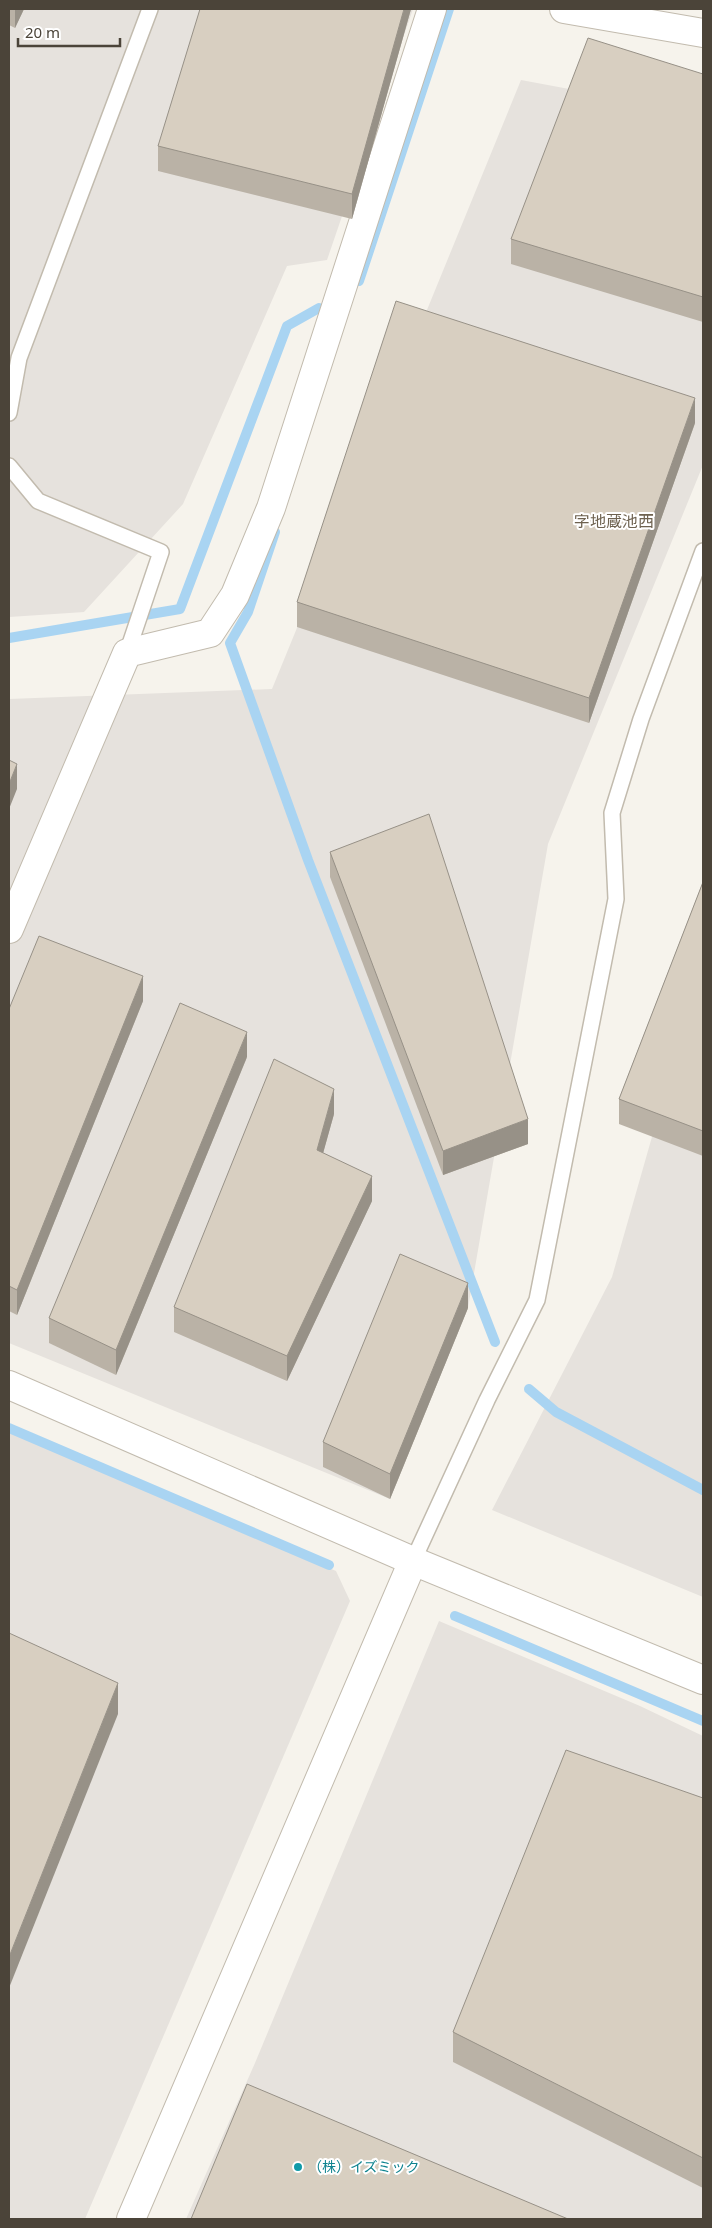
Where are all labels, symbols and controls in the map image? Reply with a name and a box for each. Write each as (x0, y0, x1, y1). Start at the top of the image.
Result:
scale bar (18, 15, 120, 47)
text: 20 m (25, 22, 60, 42)
district label: 字地蔵池西 (574, 510, 654, 532)
place label: （株）イズミック (308, 2157, 420, 2176)
marker: （株）イズミック (292, 2161, 304, 2173)

